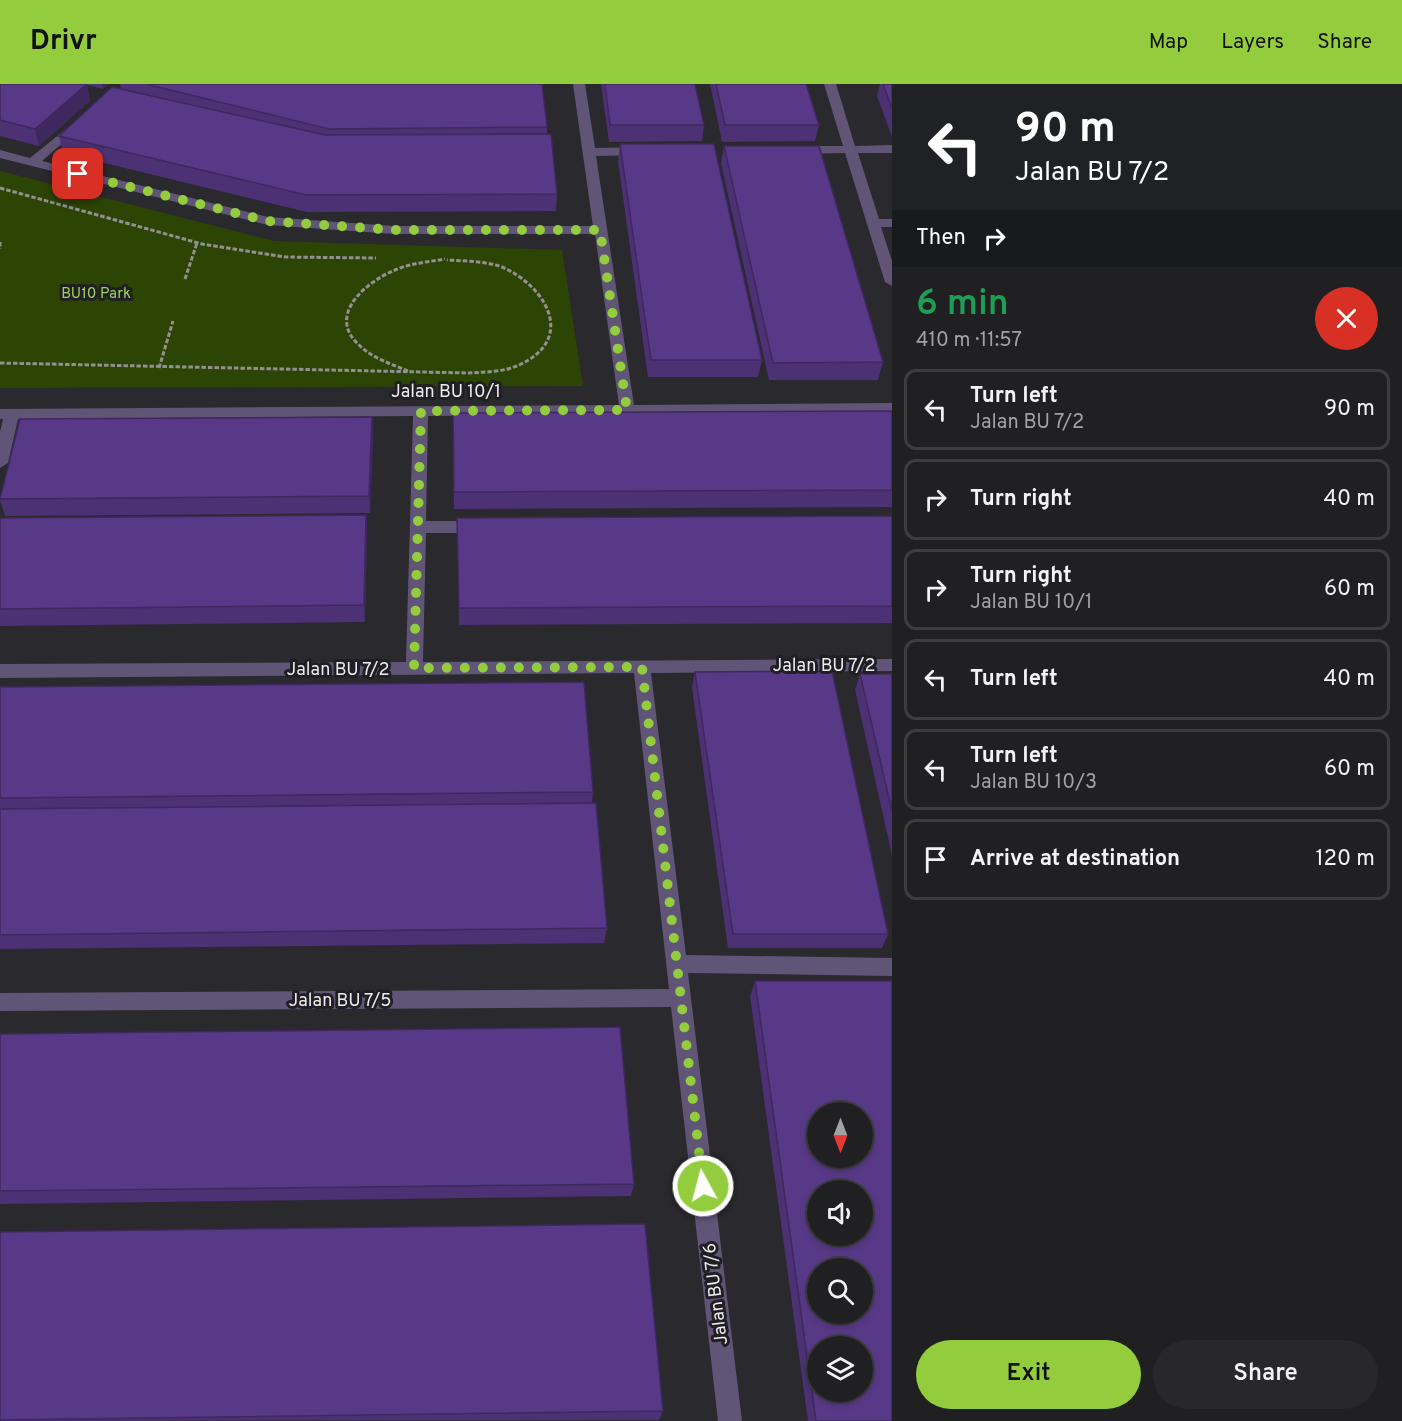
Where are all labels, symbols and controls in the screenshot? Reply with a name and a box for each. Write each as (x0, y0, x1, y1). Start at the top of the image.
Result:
text: Drivr (30, 24, 97, 60)
text: Map (1149, 29, 1188, 56)
text: Layers (1221, 29, 1284, 56)
text: Share (1317, 29, 1372, 56)
text: 90 m (1015, 104, 1116, 157)
icon: left (916, 108, 994, 186)
pin (52, 148, 103, 199)
text: Jalan BU 7/2 (1015, 156, 1169, 190)
icon: arrive (61, 157, 94, 190)
icon: right (978, 222, 1011, 255)
text: Then (916, 225, 966, 252)
text: 6 min (916, 282, 1009, 328)
park label: BU10 Park (61, 285, 131, 304)
button: close (1315, 287, 1378, 350)
text: 410 m · 11:57 (916, 328, 1022, 354)
street label: Jalan BU 10/1 (391, 381, 501, 404)
text: Turn left (970, 383, 1058, 410)
icon: left (919, 393, 952, 426)
text: 90 m (1324, 396, 1375, 423)
text: Jalan BU 7/2 (970, 410, 1084, 436)
icon: right (919, 483, 952, 516)
text: Turn right (970, 486, 1072, 513)
text: 40 m (1323, 486, 1375, 513)
text: Turn right (970, 563, 1072, 590)
icon: right (919, 573, 952, 606)
text: 60 m (1324, 576, 1375, 603)
text: Jalan BU 10/1 (970, 590, 1092, 616)
street label: Jalan BU 7/2 (773, 655, 875, 678)
street label: Jalan BU 7/2 (287, 659, 389, 682)
icon: left (919, 663, 952, 696)
text: Turn left (970, 666, 1058, 693)
text: 40 m (1323, 666, 1375, 693)
text: Turn left (970, 743, 1058, 770)
icon: left (919, 753, 952, 786)
text: 60 m (1324, 756, 1375, 783)
text: Jalan BU 10/3 (970, 770, 1097, 796)
icon: arrive (919, 843, 952, 876)
text: Arrive at destination (970, 846, 1180, 873)
text: 120 m (1315, 846, 1375, 873)
street label: Jalan BU 7/5 (288, 990, 392, 1013)
north arrow (807, 1102, 873, 1168)
map controls (807, 1102, 873, 1402)
position arrow (671, 1154, 735, 1218)
button: sound (807, 1180, 873, 1246)
street label: Jalan BU 7/6 (699, 1241, 734, 1346)
button: search (807, 1258, 873, 1324)
button: layers (807, 1336, 873, 1402)
button: Exit (916, 1340, 1141, 1409)
button: Share (1153, 1340, 1378, 1409)

